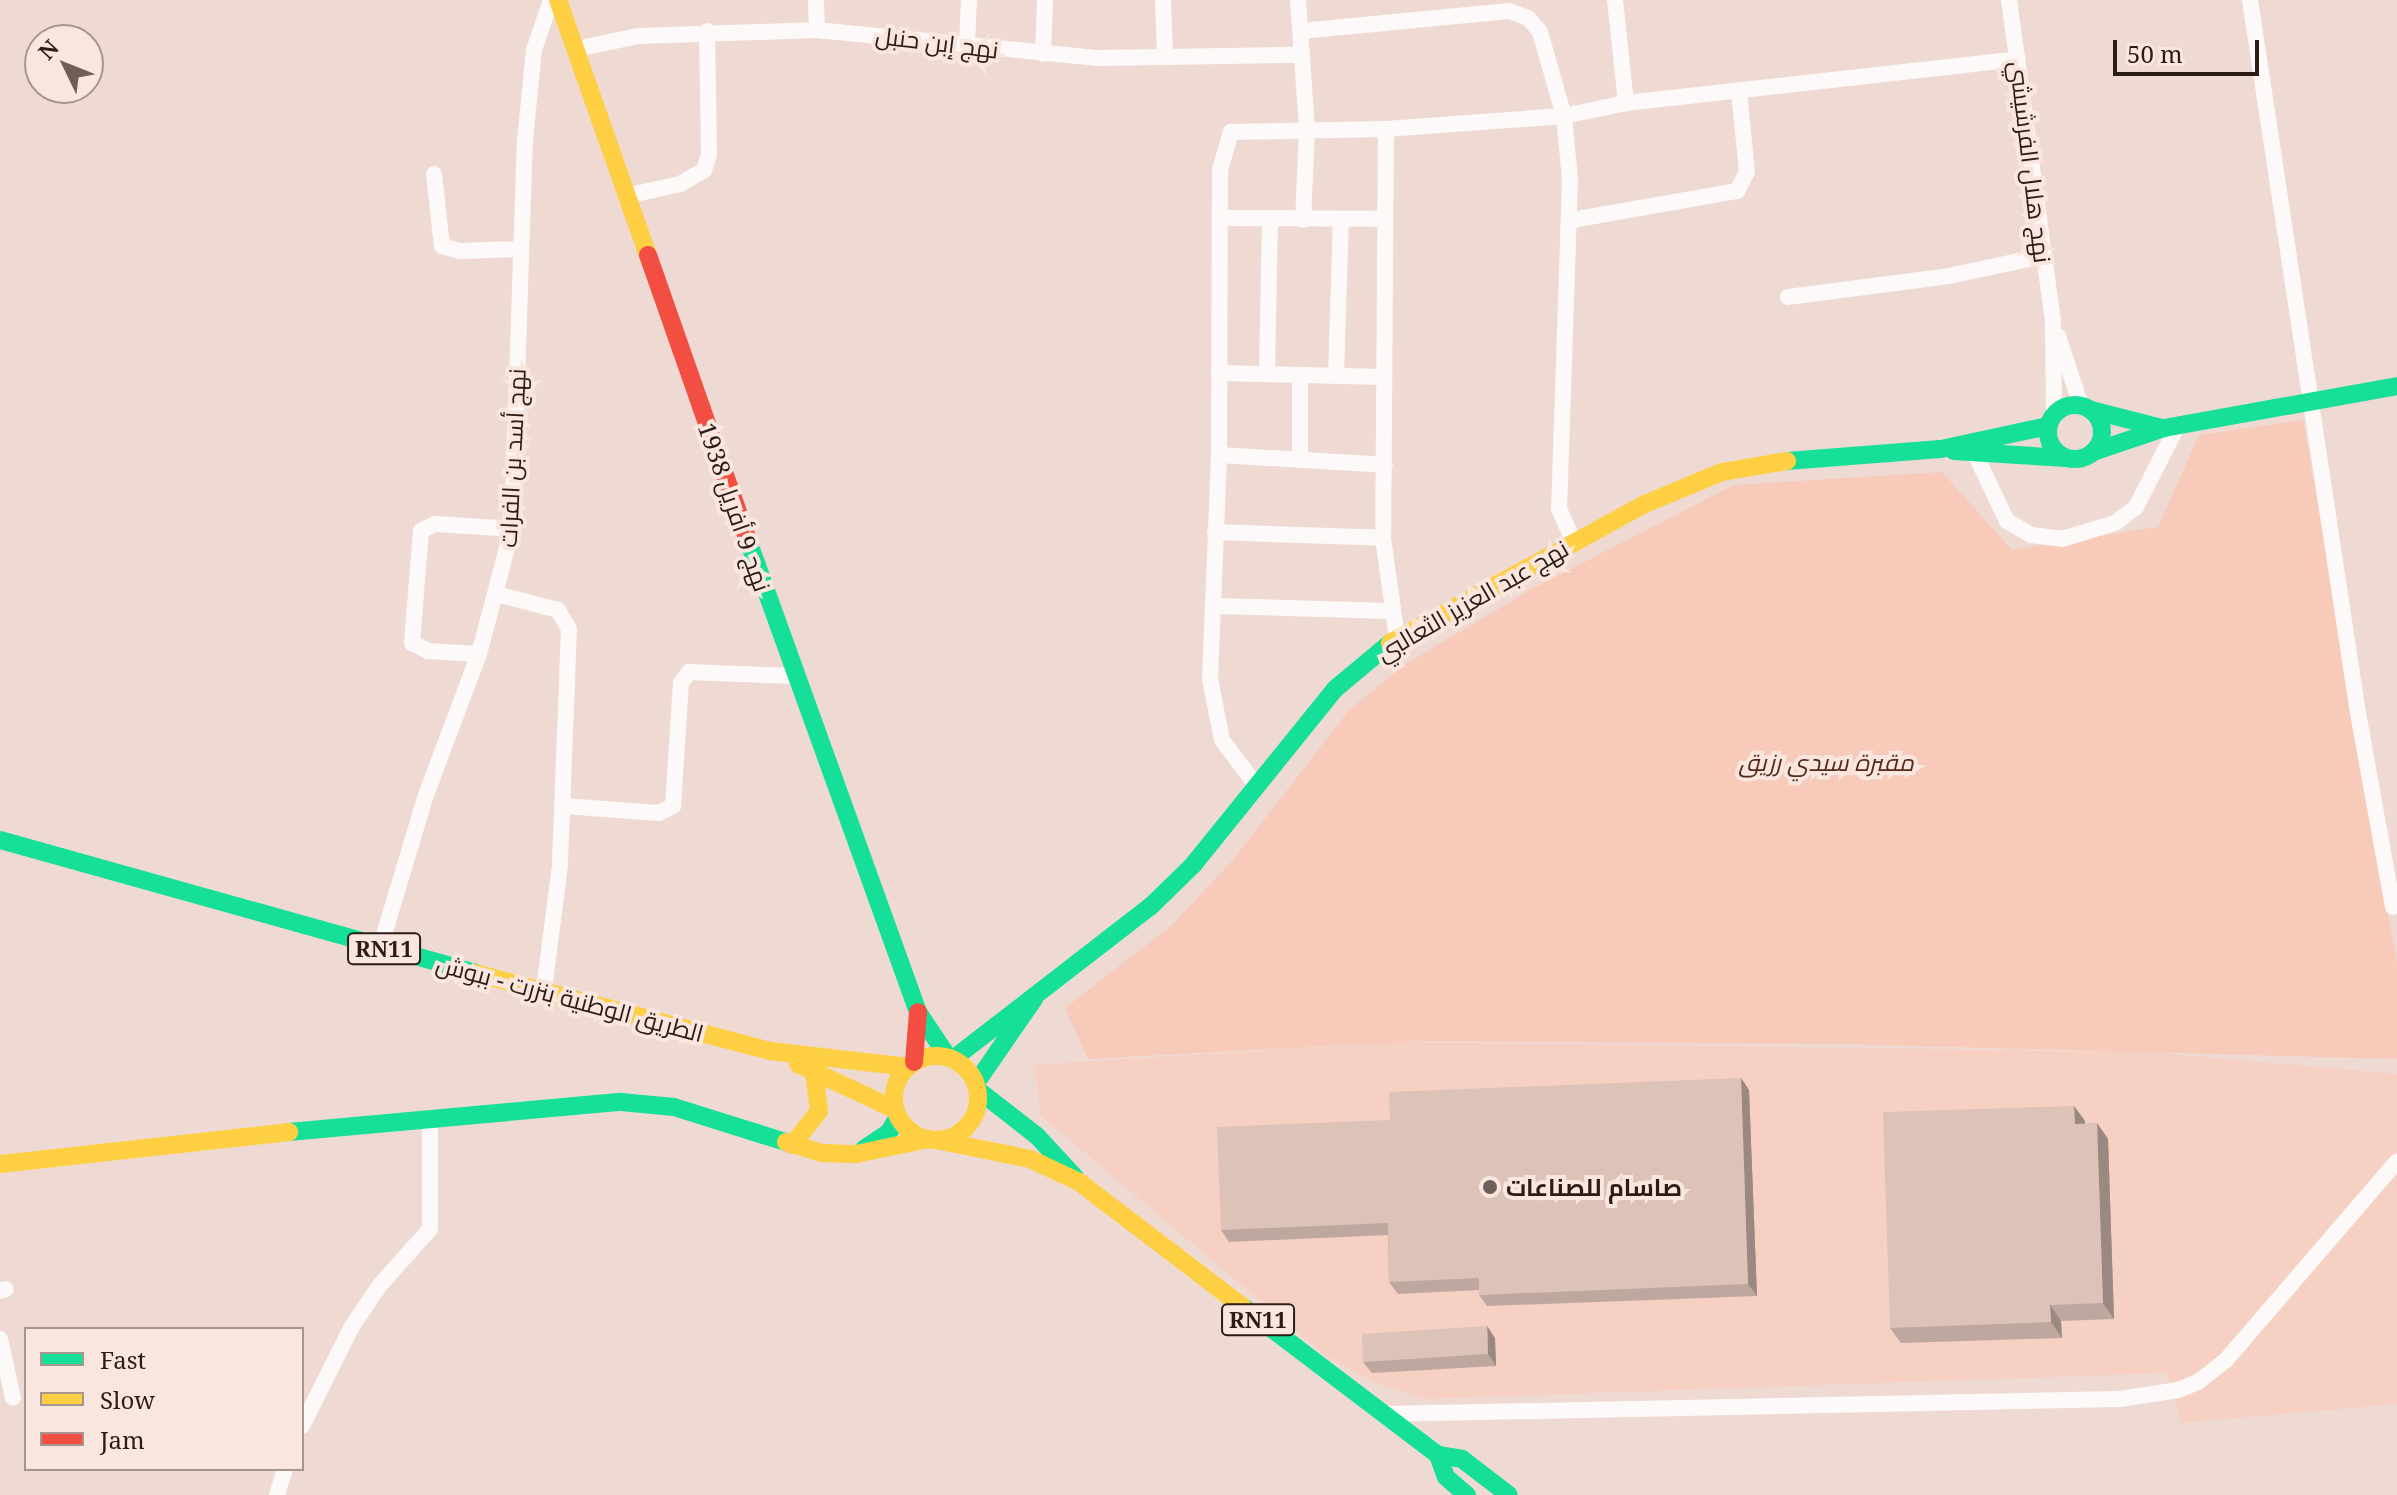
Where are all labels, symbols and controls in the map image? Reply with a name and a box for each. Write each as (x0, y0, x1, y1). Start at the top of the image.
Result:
street label: نهج إبن حنبل (874, 20, 1000, 64)
north arrow (24, 24, 104, 104)
scale bar (2117, 24, 2263, 74)
text: N (31, 32, 65, 66)
text: 50 m (2127, 37, 2183, 70)
street label: نهج هلال الفرشيشي (2004, 59, 2058, 265)
street label: نهج أسد بن الفرات (493, 368, 531, 548)
street label: نهج 9 أفريل 1938 (693, 419, 777, 595)
street label: نهج عبد العزيز الثعالبي (1371, 533, 1573, 667)
park label: مقبرة سيدي رزيق (1738, 748, 1914, 776)
road number: RN11 (346, 931, 422, 967)
street label: الطريق الوطنية بنزرت - ببوش (433, 948, 707, 1048)
place label: صاسام للصناعات (1506, 1173, 1682, 1201)
marker: صاسام للصناعات (1481, 1178, 1499, 1196)
road number: RN11 (1220, 1302, 1296, 1338)
legend (24, 1327, 304, 1471)
text: Fast (100, 1343, 146, 1376)
text: Slow (100, 1383, 155, 1416)
text: Jam (100, 1423, 145, 1456)

